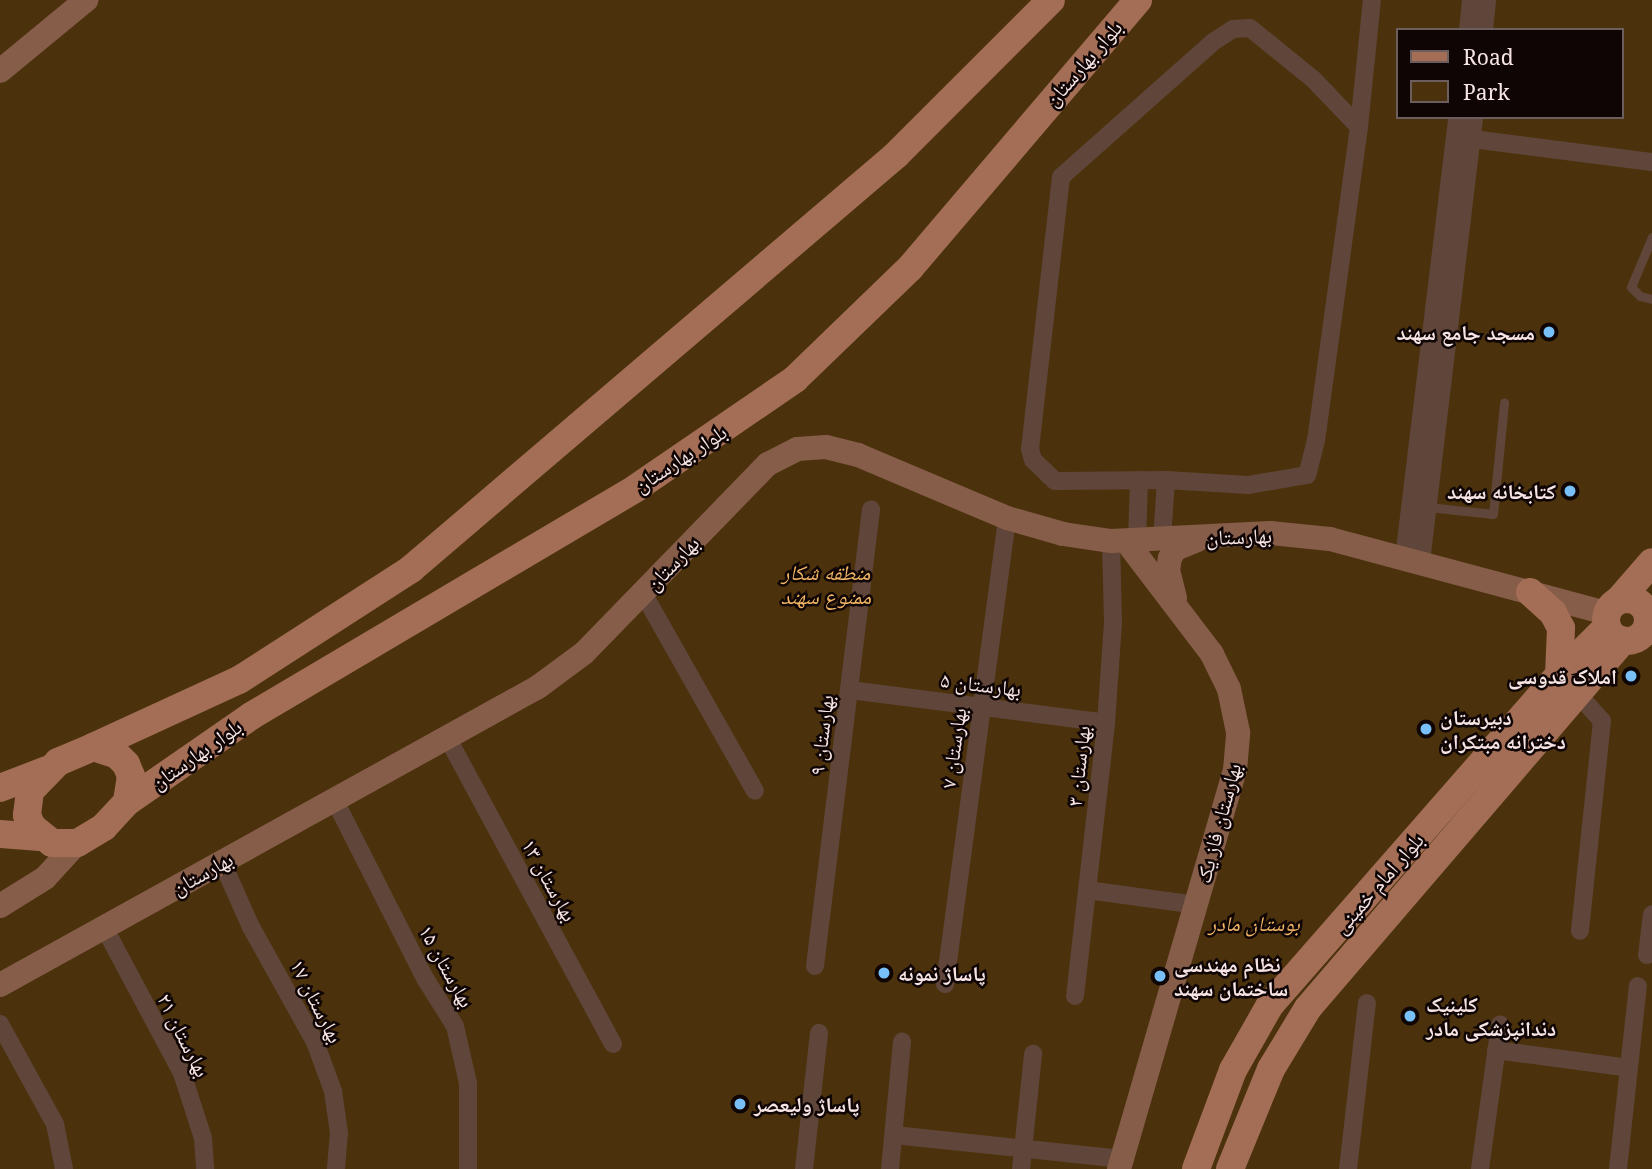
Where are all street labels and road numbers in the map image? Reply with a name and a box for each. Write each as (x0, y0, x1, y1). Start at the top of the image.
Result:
street label: بلوار بهارستان (1039, 15, 1127, 111)
street label: بلوار بهارستان (629, 419, 731, 497)
street label: بهارستان (1205, 522, 1273, 550)
street label: بهارستان (640, 530, 704, 596)
street label: بهارستان ۵ (939, 667, 1023, 701)
street label: بهارستان ۹ (804, 693, 838, 777)
street label: بهارستان ۷ (935, 706, 971, 790)
street label: بلوار بهارستان (146, 713, 246, 795)
street label: بهارستان ۳ (1061, 724, 1095, 808)
street label: بهارستان فاز یک (1190, 760, 1246, 886)
street label: بلوار امام خمینی (1327, 828, 1429, 938)
street label: بهارستان ۱۳ (517, 834, 583, 926)
street label: بهارستان (167, 846, 237, 900)
street label: بهارستان ۱۵ (414, 920, 480, 1012)
street label: بهارستان ۱۷ (285, 955, 349, 1047)
street label: بهارستان ۲۱ (152, 989, 216, 1081)

